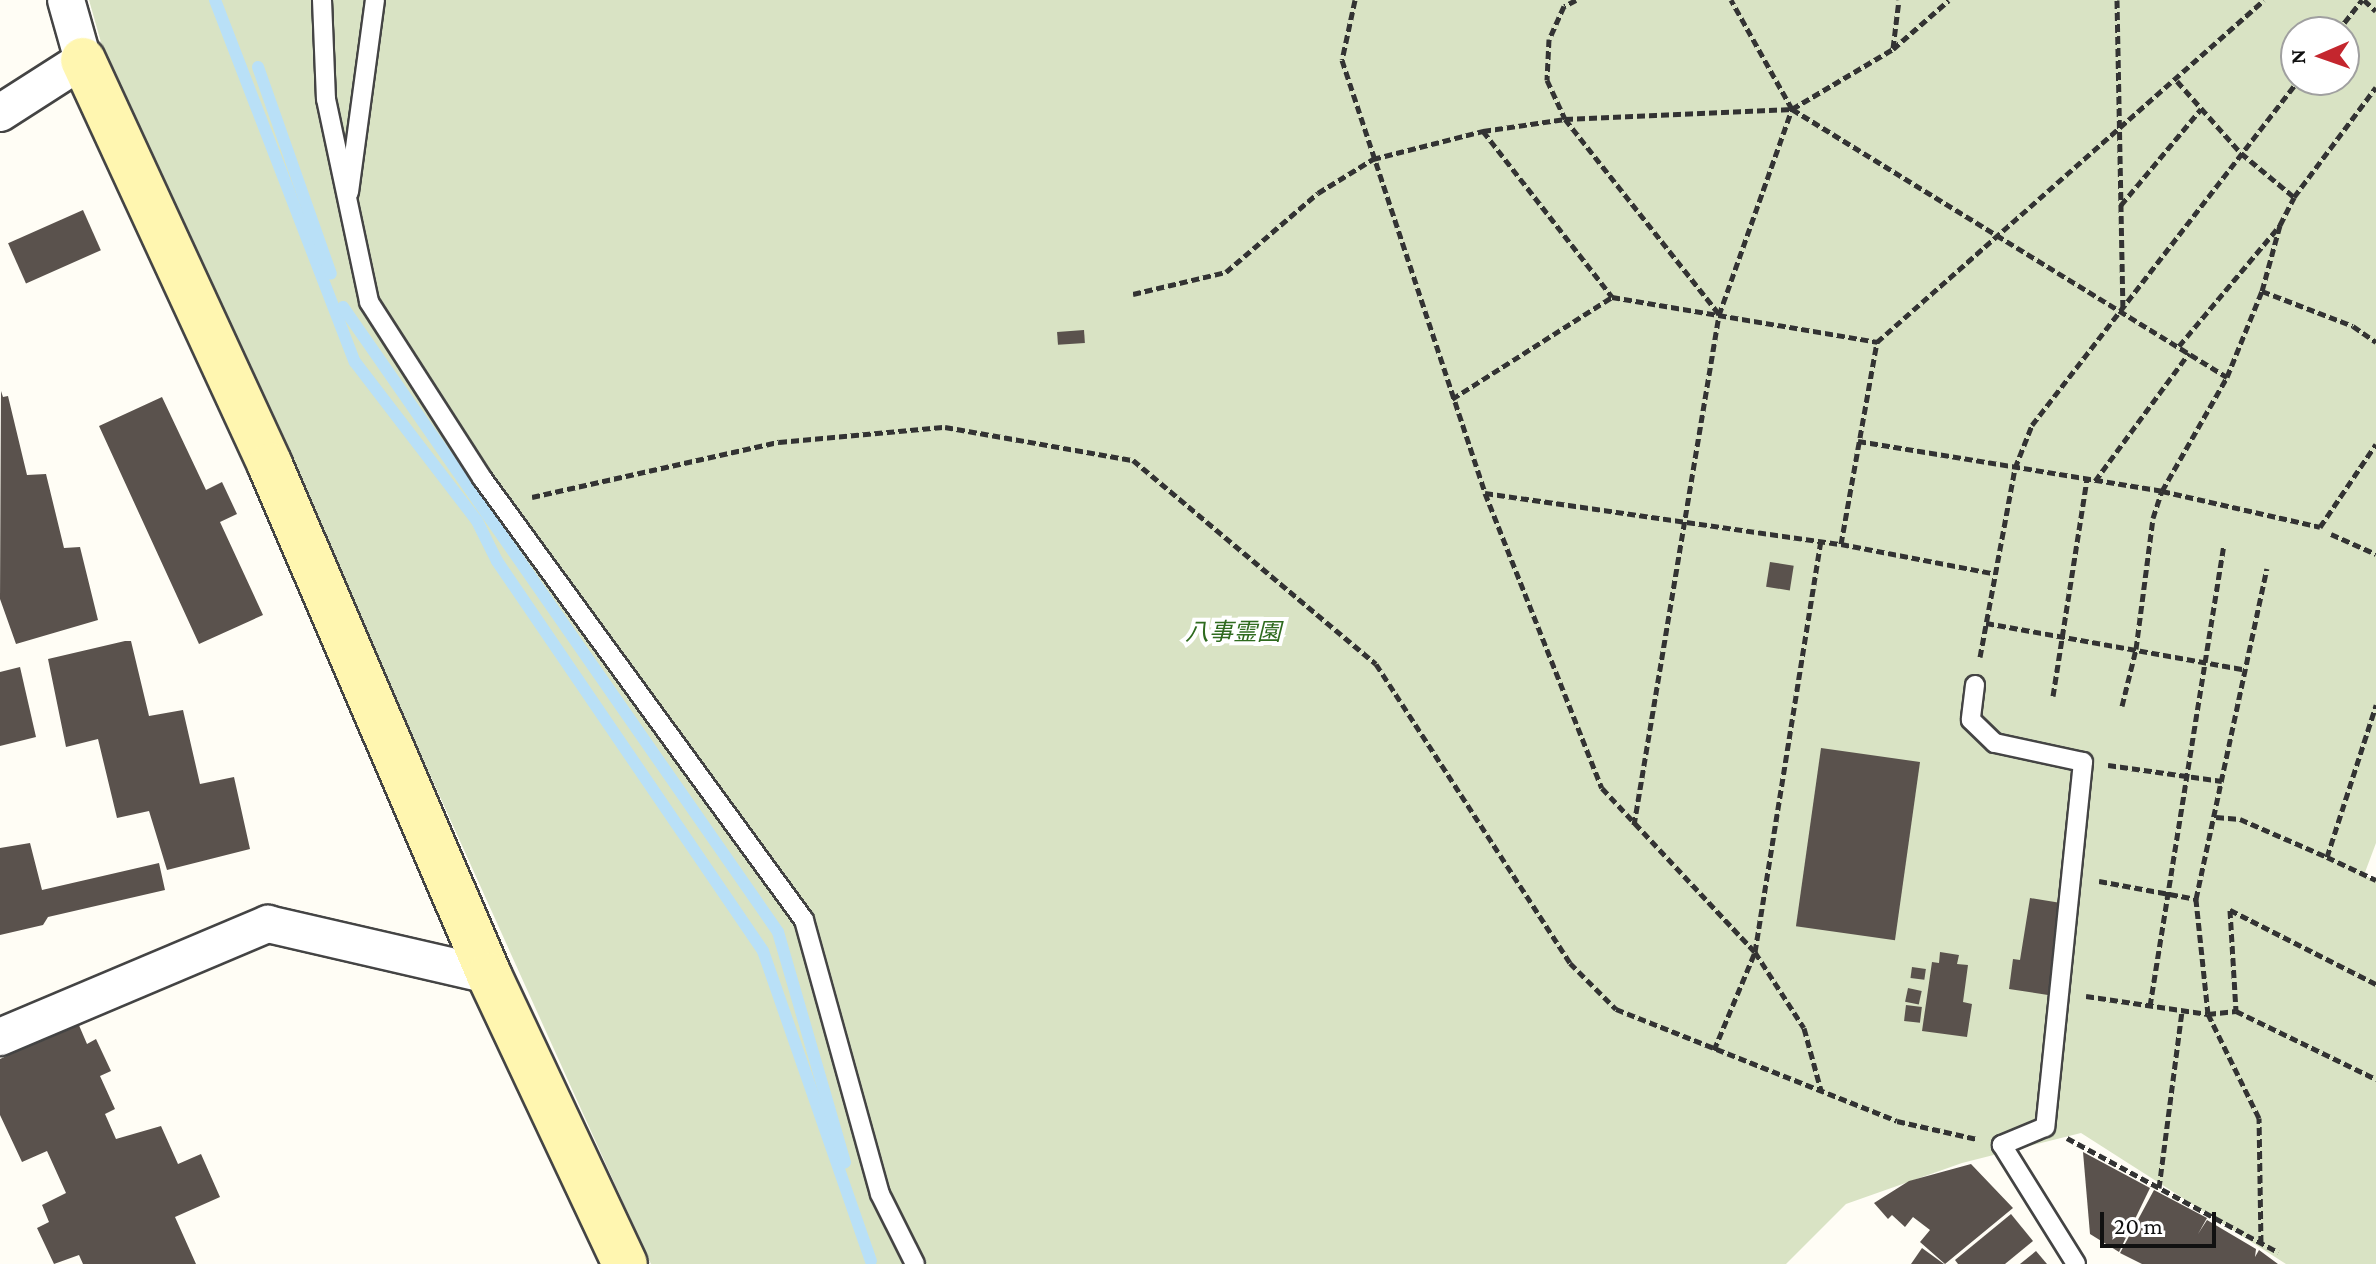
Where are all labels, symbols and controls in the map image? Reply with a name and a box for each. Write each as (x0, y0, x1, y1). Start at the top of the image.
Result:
north arrow (2280, 16, 2360, 96)
text: N (2285, 49, 2310, 65)
park label: 八事霊園 (1185, 618, 1281, 646)
scale bar (2104, 1196, 2220, 1246)
text: 20 m (2114, 1212, 2163, 1239)

